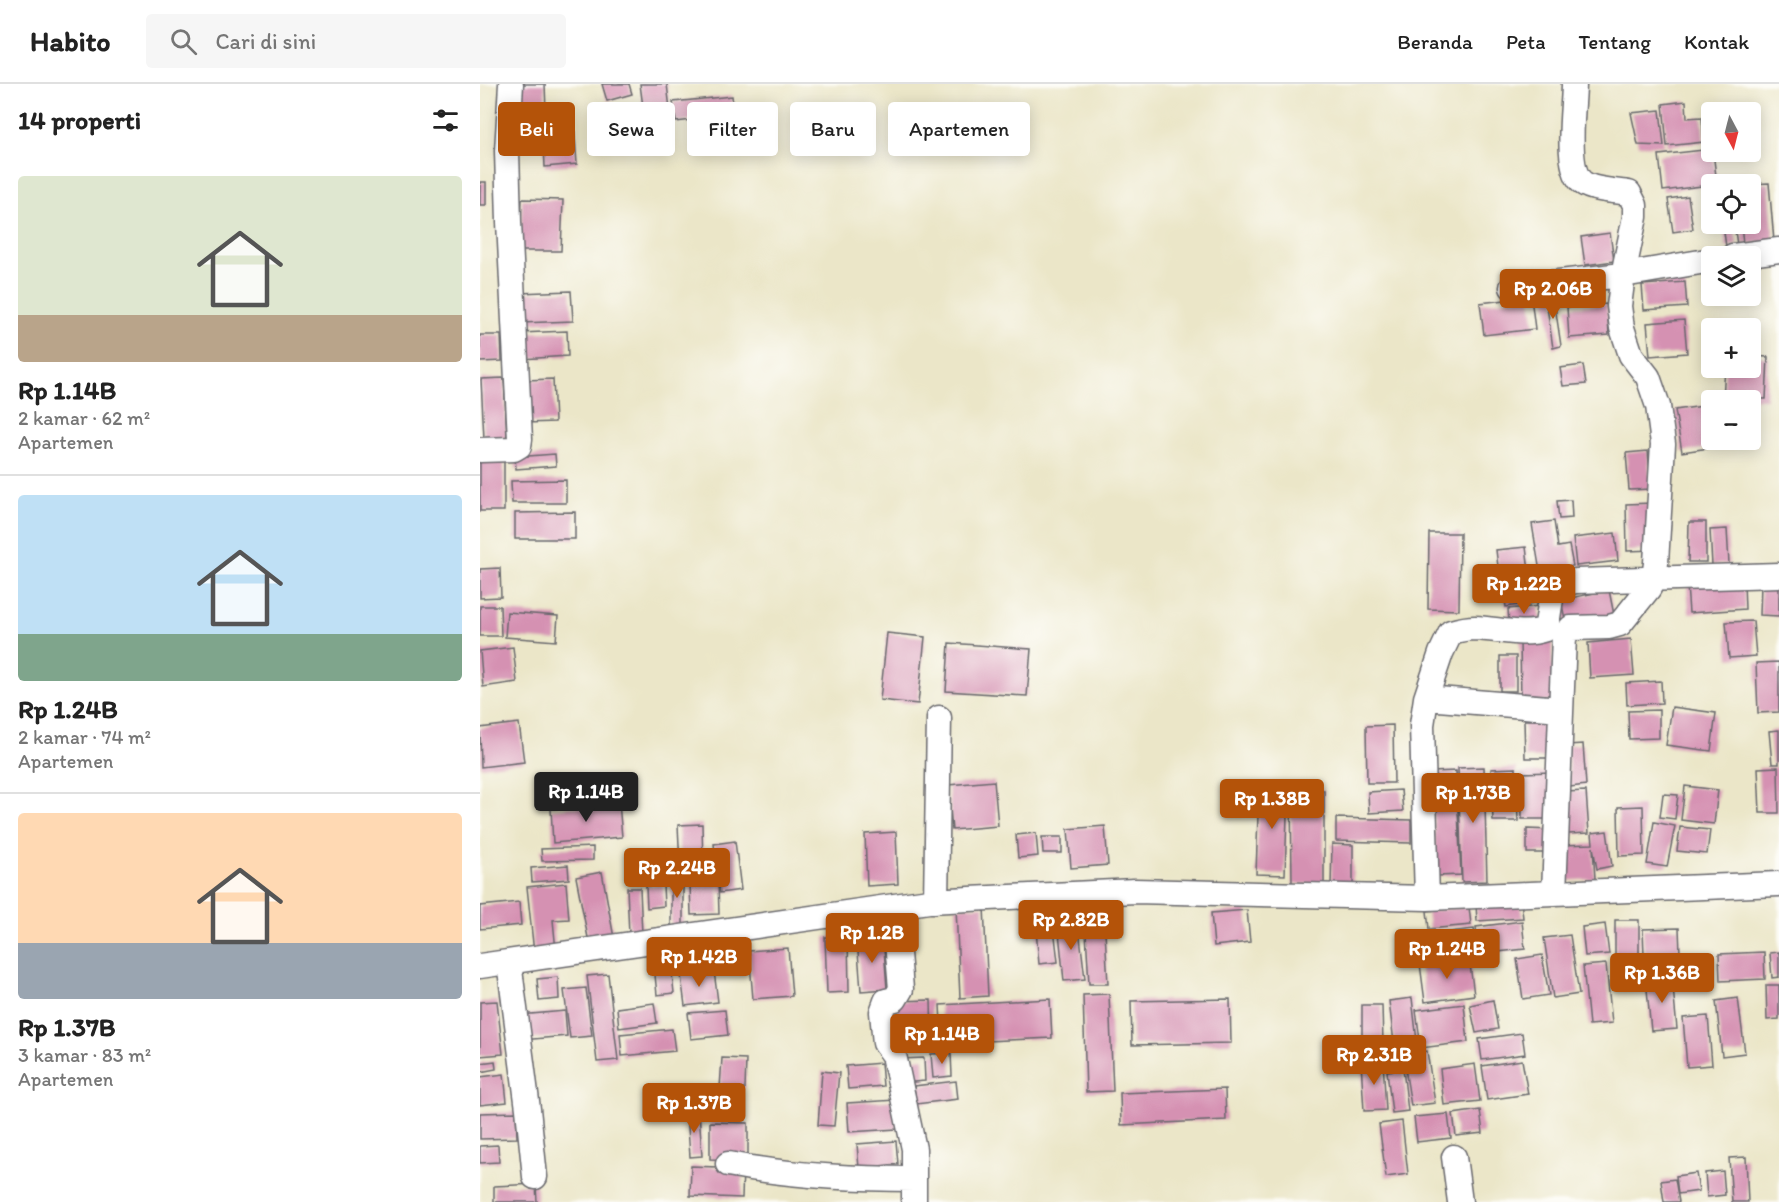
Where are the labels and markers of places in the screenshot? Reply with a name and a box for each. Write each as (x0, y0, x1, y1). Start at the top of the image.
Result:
pin: Rp 2.06B (1491, 269, 1615, 320)
pin: Rp 1.22B (1462, 564, 1586, 615)
pin: Rp 1.14B (524, 772, 648, 823)
pin: Rp 1.73B (1411, 773, 1535, 824)
pin: Rp 1.38B (1210, 779, 1334, 830)
pin: Rp 2.24B (615, 848, 739, 899)
pin: Rp 2.82B (1009, 900, 1133, 951)
pin: Rp 1.2B (817, 913, 927, 964)
pin: Rp 1.24B (1385, 929, 1509, 980)
pin: Rp 1.42B (637, 937, 761, 988)
pin: Rp 1.36B (1600, 953, 1724, 1004)
pin: Rp 1.14B (880, 1014, 1004, 1065)
pin: Rp 2.31B (1312, 1035, 1436, 1086)
pin: Rp 1.37B (632, 1083, 756, 1134)

